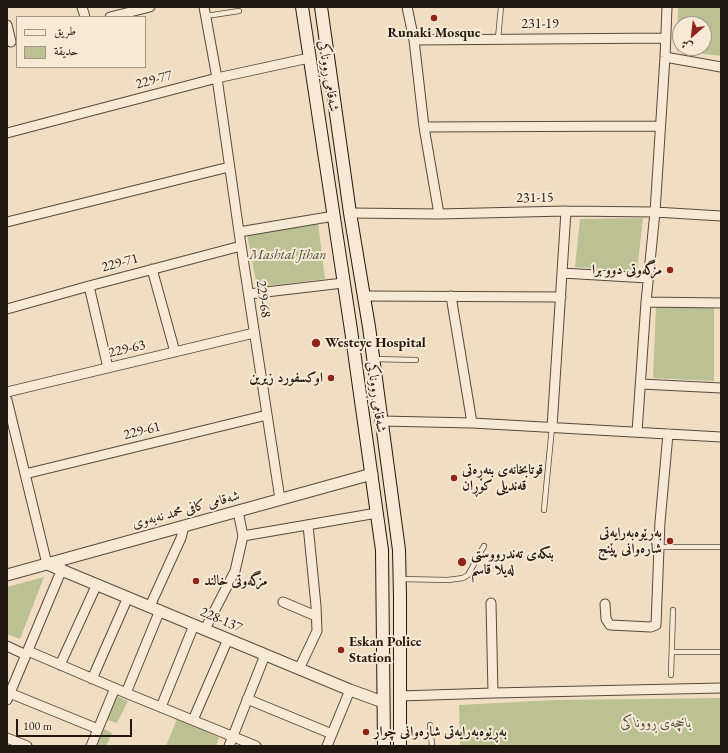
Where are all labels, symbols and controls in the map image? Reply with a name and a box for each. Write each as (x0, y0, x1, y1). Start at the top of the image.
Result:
marker: Runaki Mosque (429, 13, 439, 23)
legend (16, 16, 146, 68)
street label: 231-19 (521, 16, 559, 32)
north arrow (672, 16, 712, 56)
text: طريق (54, 23, 76, 39)
place label: Runaki Mosque (388, 25, 480, 41)
text: ش (679, 37, 695, 54)
street label: شەقامی ڕووناکی (314, 39, 342, 113)
text: حديقة (54, 43, 78, 59)
street label: 229-77 (134, 67, 174, 93)
street label: 231-15 (516, 189, 554, 207)
park label: Mashtal Jihan (249, 247, 327, 263)
street label: 229-71 (100, 250, 140, 276)
place label: مزگەوتی دوو برا (592, 262, 662, 278)
marker: مزگەوتی دوو برا (665, 265, 675, 275)
street label: 229-68 (252, 279, 274, 319)
place label: Westeye Hospital (325, 335, 426, 351)
street label: 229-63 (107, 337, 147, 361)
marker: Westeye Hospital (310, 337, 322, 349)
street label: شەقامی ڕووناکی (363, 360, 389, 434)
place label: اوكسفورد زيرين (249, 370, 323, 386)
marker: اوكسفورد زيرين (326, 373, 336, 383)
street label: 229-61 (122, 418, 162, 444)
place label: قوتابخانەی بنەڕەتی قەندیلی کوڕان (462, 462, 543, 494)
marker: قوتابخانەی بنەڕەتی قەندیلی کوڕان (449, 473, 459, 483)
street label: شەقامی کافی محمد نەبەوی (130, 488, 242, 532)
place label: بەڕێوەبەرایەتی شارەوانی پێنج (598, 525, 662, 558)
marker: بەڕێوەبەرایەتی شارەوانی پێنج (665, 536, 675, 546)
place label: بنکەی تەندرووستی لەیلا قاسم (471, 546, 554, 578)
marker: بنکەی تەندرووستی لەیلا قاسم (456, 556, 468, 568)
place label: مزگەوتی خالند (204, 573, 267, 589)
marker: مزگەوتی خالند (191, 576, 201, 586)
street label: 228-137 (197, 604, 245, 636)
place label: Eskan Police Station (349, 634, 422, 666)
marker: Eskan Police Station (336, 645, 346, 655)
scale bar (18, 711, 134, 737)
park label: باخچەی ڕووناکی (621, 715, 691, 731)
text: 100 m (23, 718, 52, 734)
place label: بەڕێوەبەرایەتی شارەوانی چوار (374, 724, 507, 740)
marker: بەڕێوەبەرایەتی شارەوانی چوار (361, 727, 371, 737)

